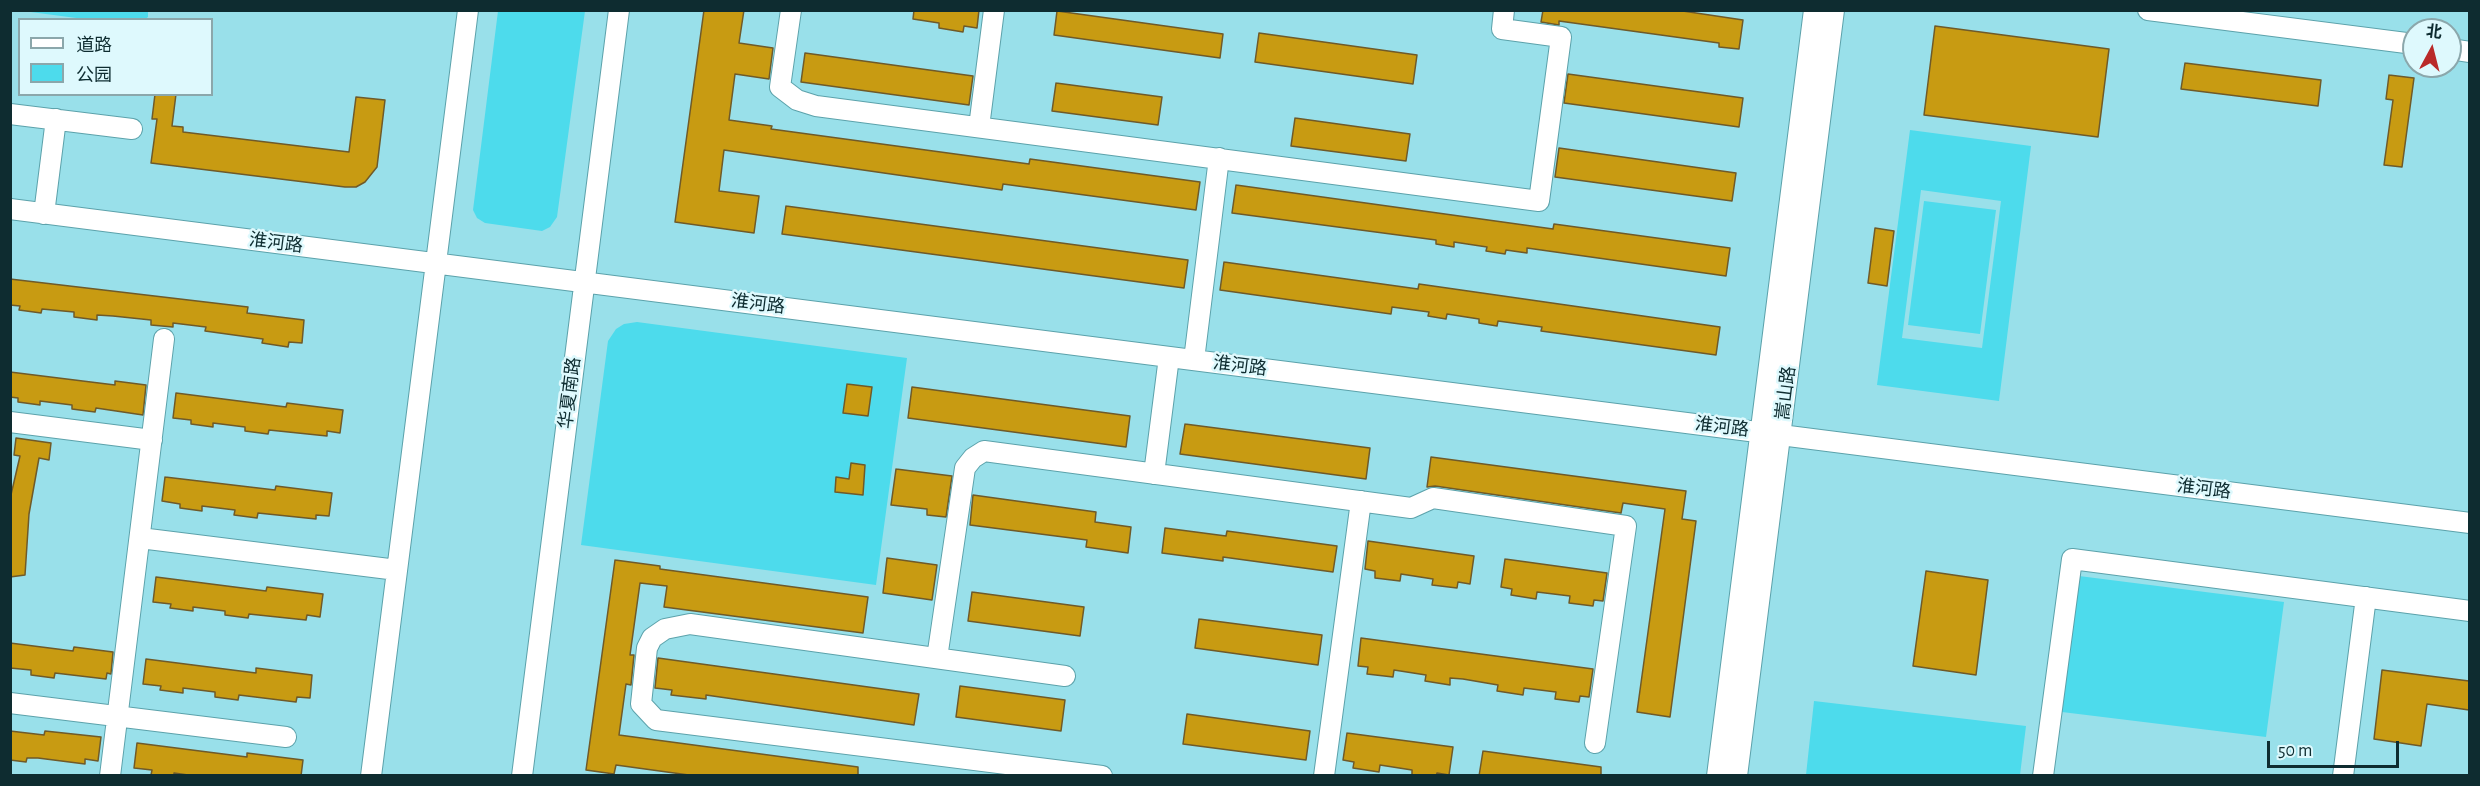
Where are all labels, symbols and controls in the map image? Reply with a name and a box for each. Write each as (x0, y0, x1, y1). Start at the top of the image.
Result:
legend (18, 18, 213, 96)
north arrow (2402, 18, 2462, 78)
text: 北 (2425, 23, 2443, 41)
text: 道路 (76, 37, 112, 55)
text: 公园 (76, 67, 112, 85)
street label: 淮河路 (248, 229, 304, 257)
street label: 淮河路 (730, 290, 786, 318)
street label: 淮河路 (1212, 352, 1268, 380)
street label: 华夏南路 (555, 356, 585, 430)
street label: 嵩山路 (1772, 365, 1800, 421)
street label: 淮河路 (1694, 413, 1750, 441)
street label: 淮河路 (2176, 475, 2232, 503)
scale bar (2270, 729, 2402, 767)
text: 50 m (2278, 742, 2312, 760)

